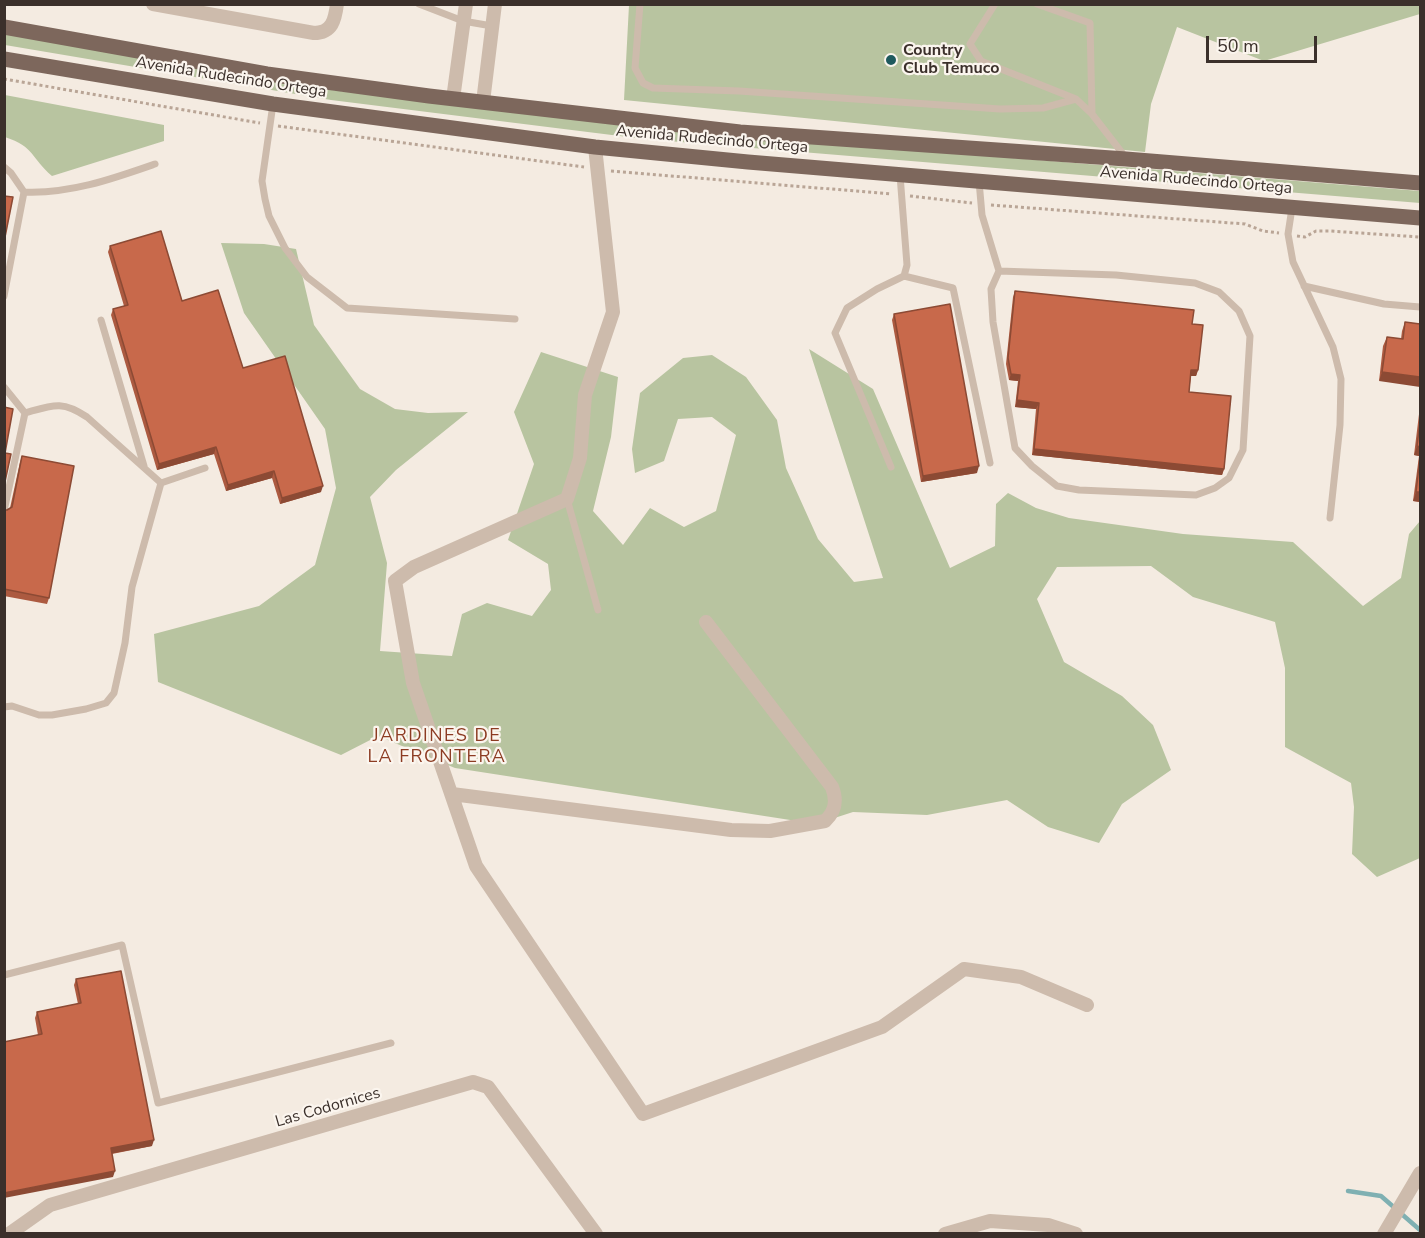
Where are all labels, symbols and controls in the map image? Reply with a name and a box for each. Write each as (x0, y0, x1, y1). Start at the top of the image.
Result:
scale bar (1209, 24, 1320, 62)
text: 50 m (1217, 34, 1259, 58)
place label: Country Club Temuco (903, 41, 999, 79)
street label: Avenida Rudecindo Ortega (134, 53, 328, 103)
marker: Country Club Temuco (884, 53, 898, 67)
street label: Avenida Rudecindo Ortega (615, 122, 809, 158)
street label: Avenida Rudecindo Ortega (1099, 163, 1293, 199)
district label: JARDINES DE LA FRONTERA (368, 726, 506, 768)
street label: Las Codornices (273, 1084, 383, 1132)

